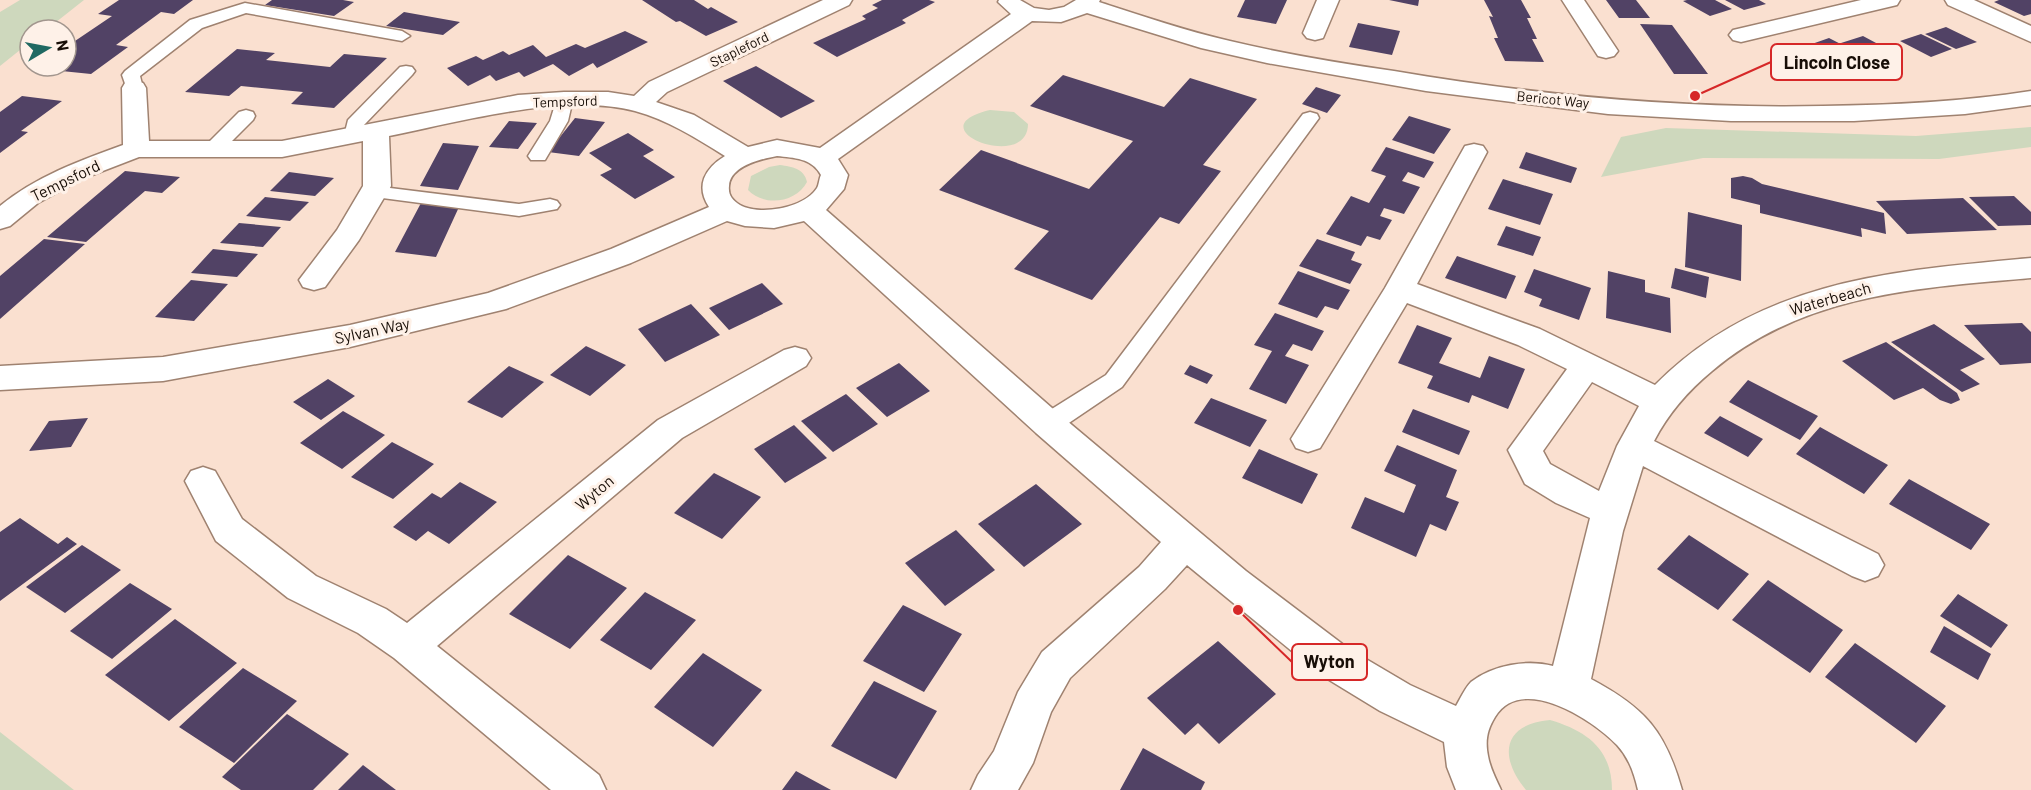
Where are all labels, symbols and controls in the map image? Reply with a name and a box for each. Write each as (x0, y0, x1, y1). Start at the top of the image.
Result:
north arrow (18, 18, 78, 78)
street label: Stapleford (707, 27, 771, 71)
text: N (53, 38, 74, 52)
callout: Lincoln Close (1771, 44, 1902, 80)
text: Lincoln Close (1784, 51, 1890, 73)
street label: Bericot Way (1516, 87, 1591, 111)
street label: Tempsford (532, 91, 598, 111)
street label: Tempsford (27, 155, 103, 205)
street label: Waterbeach (1787, 277, 1873, 319)
street label: Sylvan Way (333, 313, 412, 347)
street label: Wyton (571, 471, 617, 513)
callout: Wyton (1292, 644, 1367, 680)
text: Wyton (1303, 650, 1355, 672)

